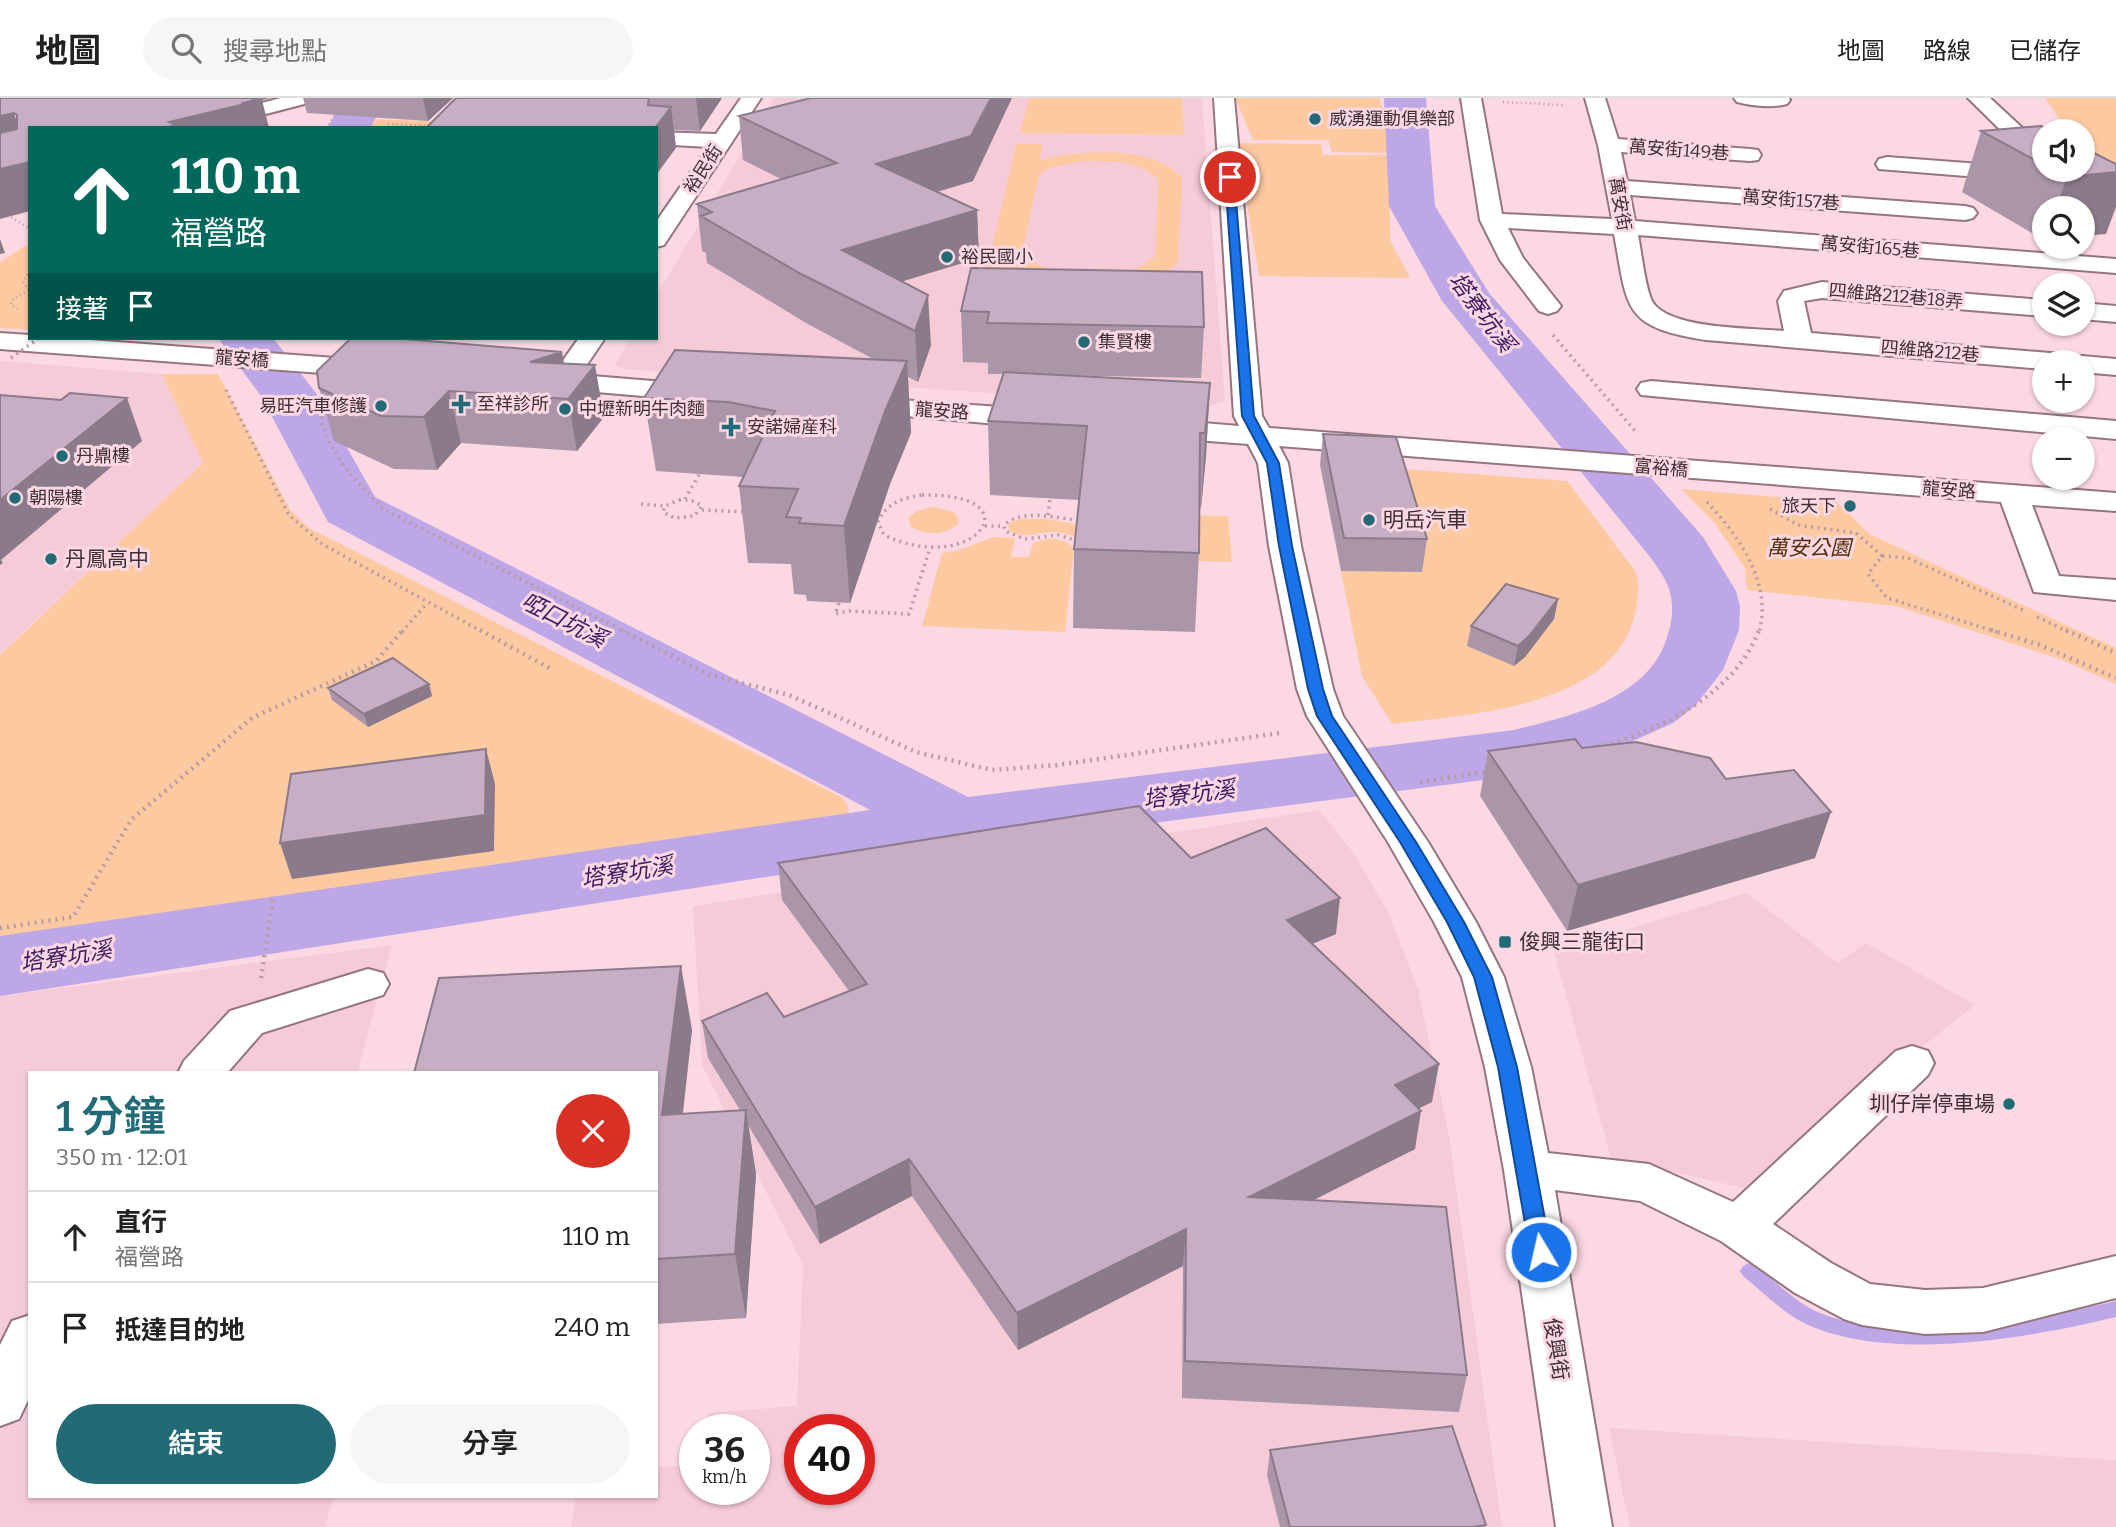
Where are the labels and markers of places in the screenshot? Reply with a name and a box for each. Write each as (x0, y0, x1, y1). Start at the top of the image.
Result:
place label: 威湧運動俱樂部 (1329, 108, 1455, 130)
marker: 威湧運動俱樂部 (1307, 111, 1323, 127)
pin (1200, 147, 1260, 207)
place label: 裕民國小 (961, 246, 1033, 268)
marker: 裕民國小 (939, 249, 955, 265)
place label: 集賢樓 (1098, 331, 1152, 353)
marker: 集賢樓 (1076, 334, 1092, 350)
place label: 至祥診所 (477, 393, 549, 415)
marker: 至祥診所 (451, 394, 471, 414)
place label: 易旺汽車修護 (259, 395, 367, 417)
marker: 易旺汽車修護 (373, 398, 389, 414)
place label: 中壢新明牛肉麵 (579, 398, 705, 420)
marker: 中壢新明牛肉麵 (557, 401, 573, 417)
place label: 安諾婦産科 (747, 416, 837, 438)
marker: 安諾婦産科 (721, 417, 741, 437)
place label: 丹鼑樓 (76, 445, 130, 467)
marker: 丹鼑樓 (54, 448, 70, 464)
place label: 朝陽樓 (29, 487, 83, 509)
marker: 朝陽樓 (7, 490, 23, 506)
place label: 旅天下 (1782, 495, 1836, 517)
marker: 旅天下 (1842, 498, 1858, 514)
place label: 明岳汽車 (1383, 507, 1467, 533)
marker: 明岳汽車 (1361, 512, 1377, 528)
place label: 丹鳳高中 (65, 546, 149, 572)
marker: 丹鳳高中 (43, 551, 59, 567)
place label: 俊興三龍街口 (1519, 929, 1645, 955)
marker: 俊興三龍街口 (1497, 934, 1513, 950)
place label: 圳仔岸停車場 (1869, 1091, 1995, 1117)
marker: 圳仔岸停車場 (2001, 1096, 2017, 1112)

